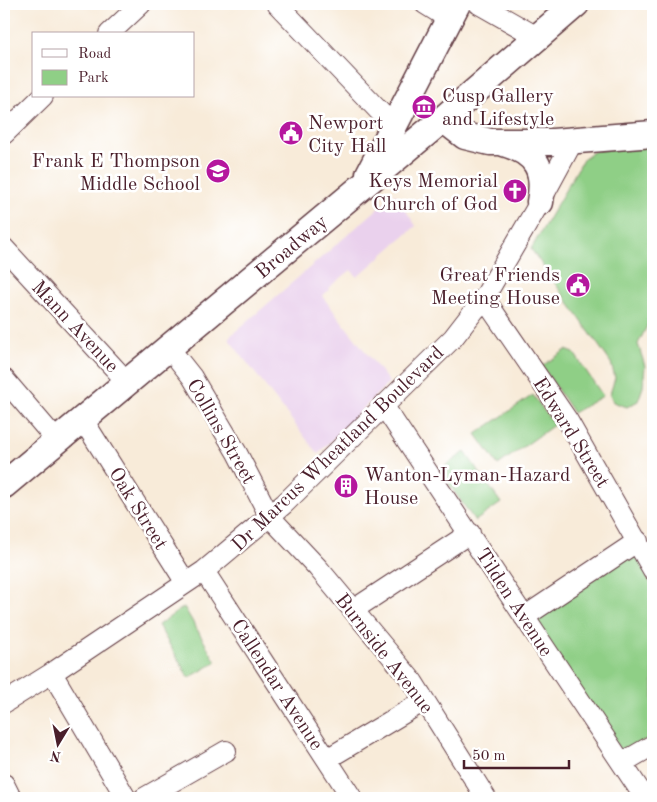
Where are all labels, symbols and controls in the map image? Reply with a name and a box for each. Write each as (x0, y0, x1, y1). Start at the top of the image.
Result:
legend (32, 32, 195, 98)
text: Road (78, 47, 112, 62)
text: Park (78, 71, 109, 86)
place label: Cusp Gallery and Lifestyle (442, 87, 554, 130)
museum icon: Cusp Gallery and Lifestyle (411, 94, 437, 120)
place label: Newport City Hall (308, 114, 386, 157)
public building icon: Newport City Hall (278, 120, 304, 146)
place label: Frank E Thompson Middle School (31, 152, 200, 195)
school or university icon: Frank E Thompson Middle School (205, 158, 231, 184)
place label: Keys Memorial Church of God (368, 172, 498, 215)
church icon: Keys Memorial Church of God (502, 178, 528, 204)
street label: Broadway (252, 212, 332, 283)
place label: Great Friends Meeting House (431, 266, 560, 309)
public building icon: Great Friends Meeting House (565, 272, 591, 298)
street label: Mann Avenue (27, 278, 122, 377)
street label: Dr Marcus Wheatland Boulevard (229, 343, 448, 556)
street label: Edward Street (528, 374, 612, 492)
street label: Collins Street (182, 376, 258, 488)
street label: Oak Street (104, 464, 170, 554)
place label: Wanton-Lyman-Hazard House (364, 466, 570, 509)
building icon: Wanton-Lyman-Hazard House (333, 473, 359, 499)
street label: Tilden Avenue (471, 545, 556, 661)
street label: Burnside Avenue (330, 590, 436, 718)
street label: Callendar Avenue (227, 616, 326, 754)
north arrow (32, 720, 82, 770)
scale bar (464, 737, 570, 769)
text: N (49, 748, 62, 764)
text: 50 m (472, 749, 506, 764)

